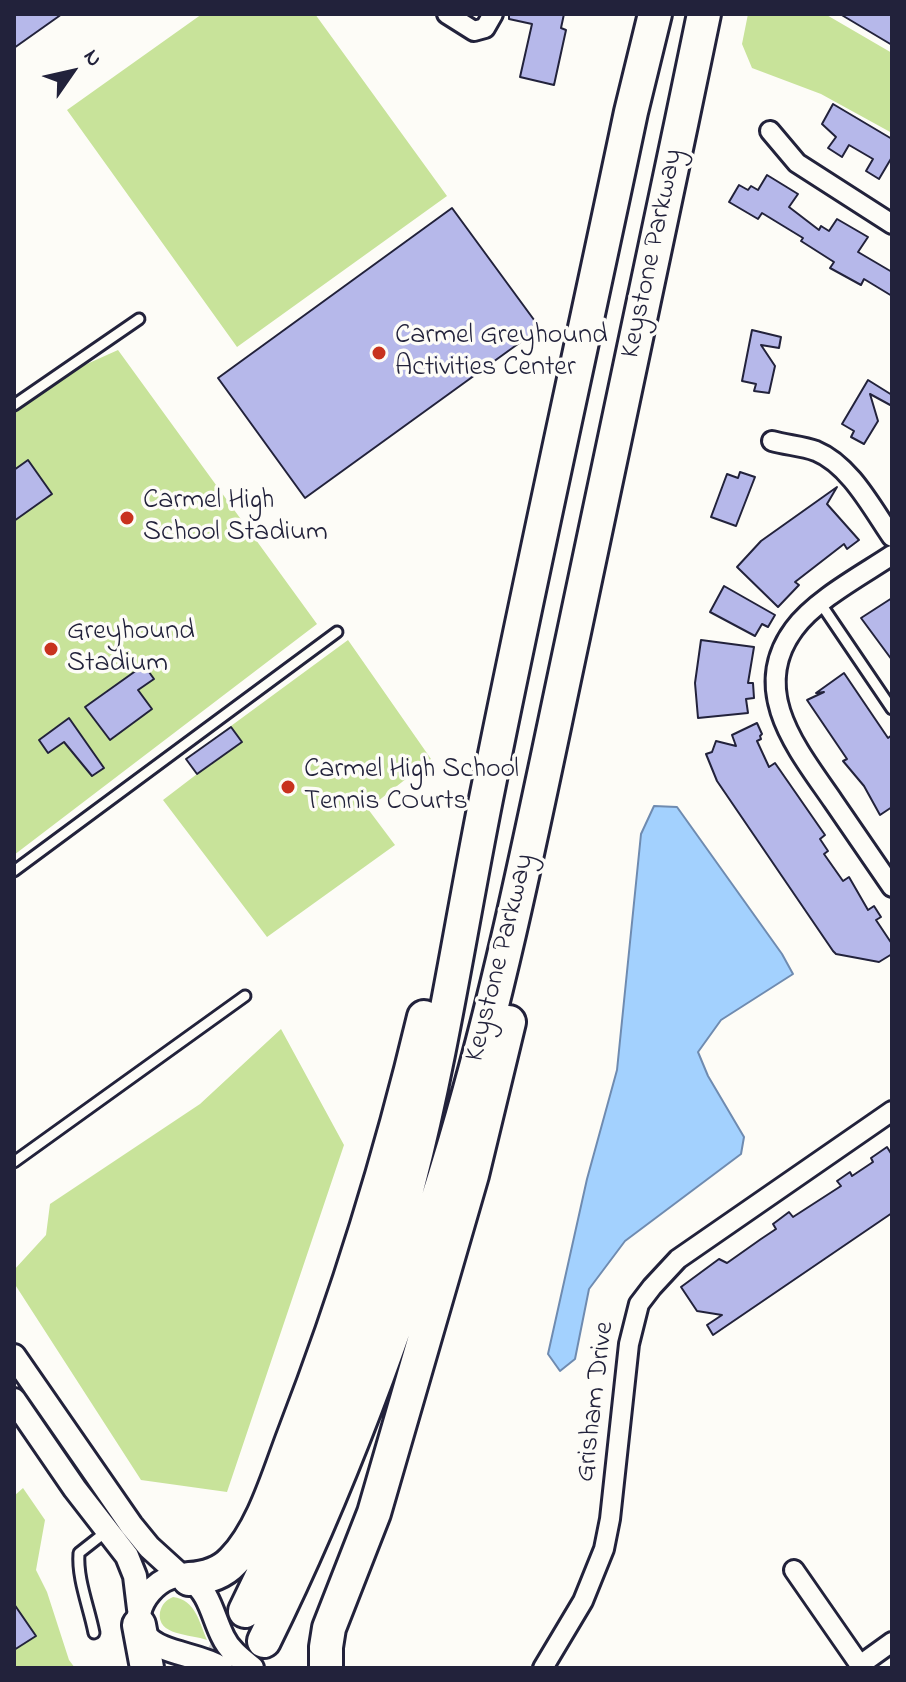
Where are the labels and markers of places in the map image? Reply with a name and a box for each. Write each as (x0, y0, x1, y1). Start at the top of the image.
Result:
place label: Carmel Greyhound Activities Center (395, 320, 608, 386)
marker: Carmel Greyhound Activities Center (370, 344, 388, 362)
place label: Carmel High School Stadium (143, 485, 328, 551)
marker: Carmel High School Stadium (118, 509, 136, 527)
place label: Greyhound Stadium (67, 616, 195, 682)
marker: Greyhound Stadium (42, 640, 60, 658)
place label: Carmel High School Tennis COurts (304, 754, 519, 820)
marker: Carmel High School Tennis COurts (279, 778, 297, 796)

